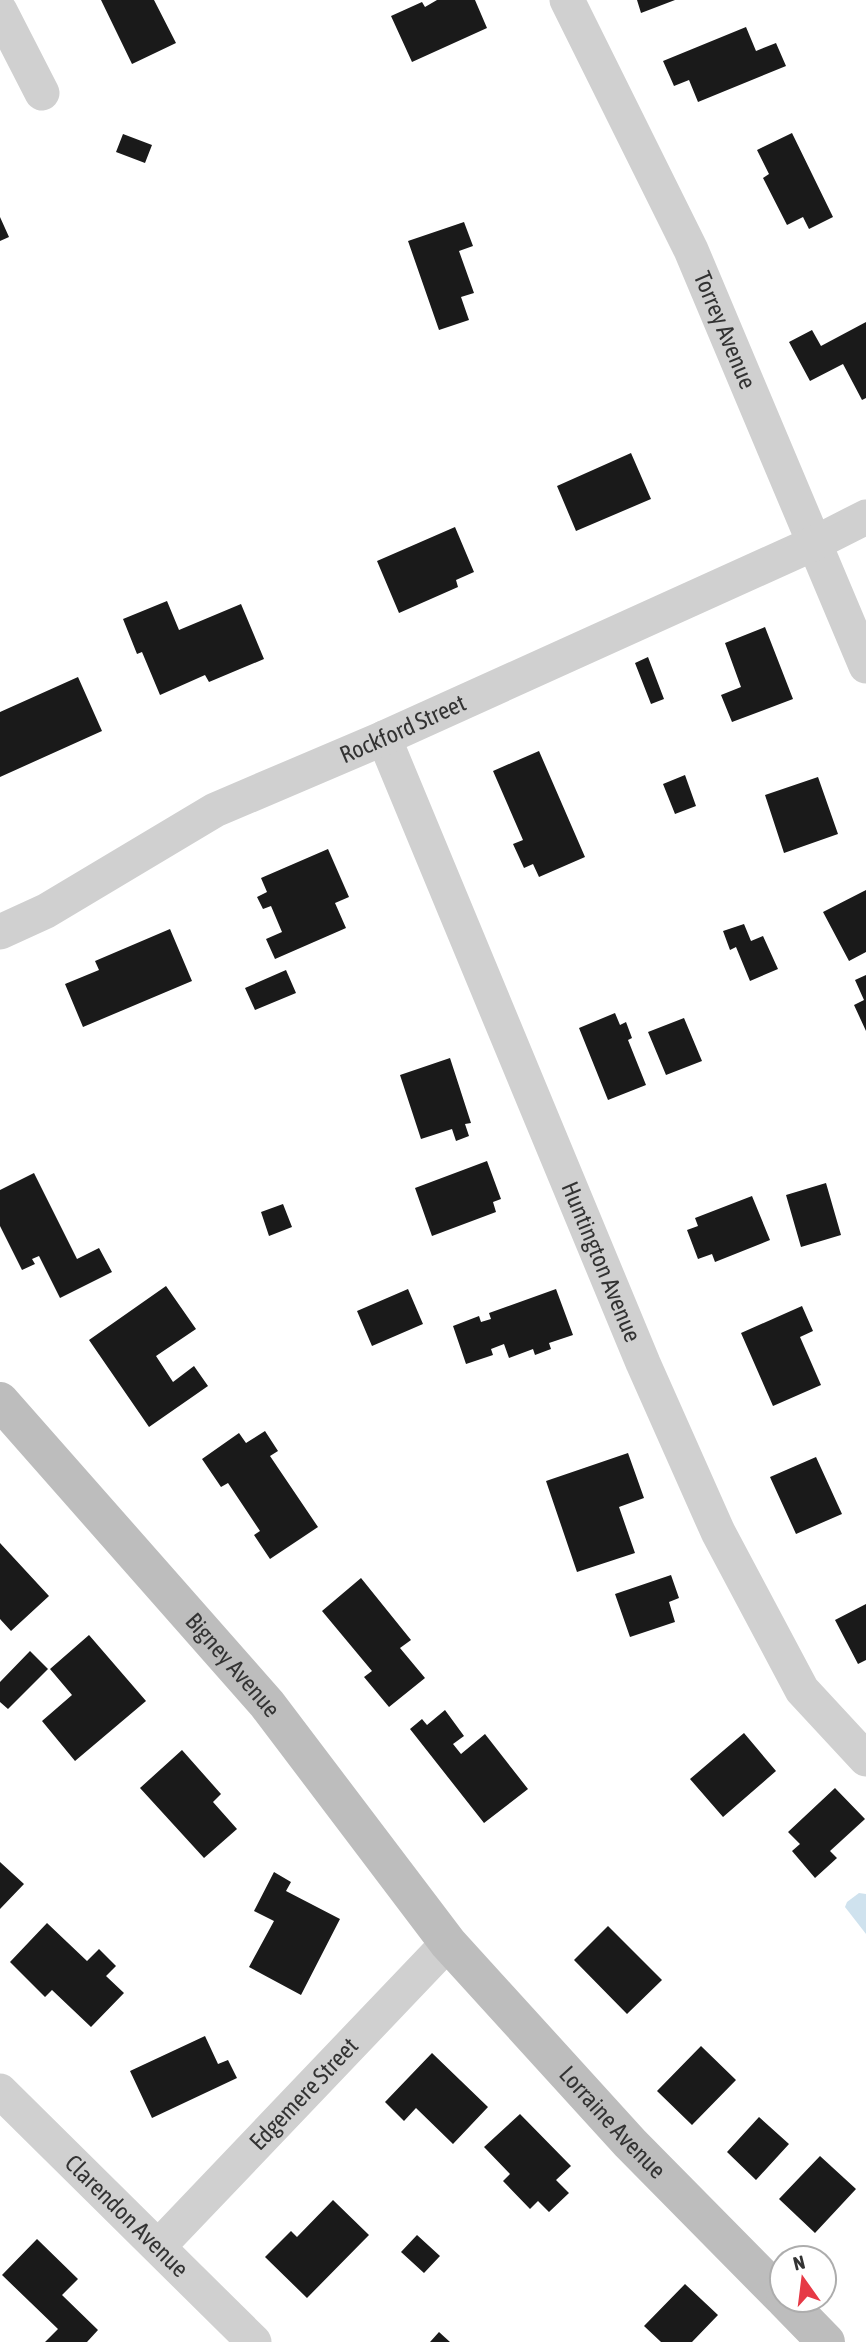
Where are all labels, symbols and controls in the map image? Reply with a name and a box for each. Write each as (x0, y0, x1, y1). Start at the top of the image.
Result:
street label: Torrey Avenue (689, 267, 762, 393)
street label: Rockford Street (336, 689, 470, 768)
street label: Huntington Avenue (556, 1177, 647, 1346)
street label: Bigney Avenue (180, 1607, 286, 1722)
street label: Edgemere Street (244, 2032, 363, 2155)
street label: Lorraine Avenue (554, 2061, 671, 2184)
street label: Clarendon Avenue (60, 2149, 194, 2282)
north arrow (768, 2244, 838, 2314)
text: N (791, 2250, 807, 2275)

